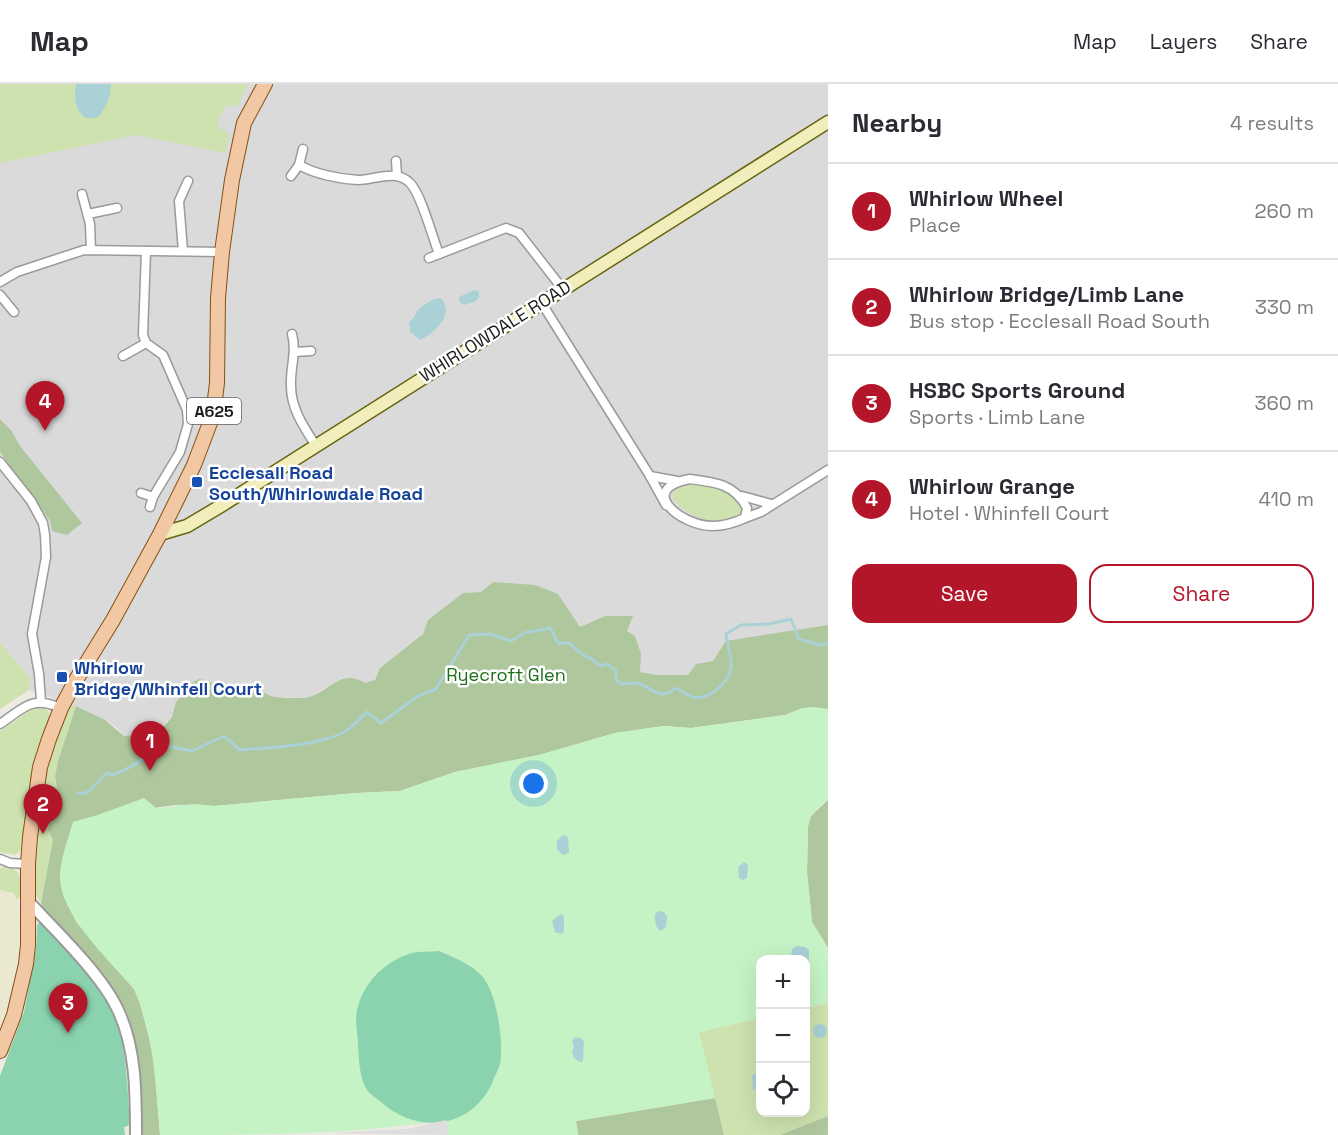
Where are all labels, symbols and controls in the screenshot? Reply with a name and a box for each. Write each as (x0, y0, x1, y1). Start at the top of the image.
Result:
text: Map (30, 23, 89, 59)
text: Map (1073, 28, 1117, 55)
text: Layers (1150, 28, 1217, 55)
text: Share (1250, 28, 1308, 55)
text: Nearby (852, 106, 942, 140)
text: 4 results (1230, 110, 1314, 136)
text: Whirlow Wheel (909, 184, 1063, 212)
text: 1 (867, 198, 876, 224)
text: 260 m (1255, 198, 1314, 224)
text: Place (909, 212, 961, 238)
street label: WHIRLOWDALE ROAD (415, 275, 575, 387)
text: Whirlow Bridge/Limb Lane (909, 280, 1184, 308)
text: 2 (866, 294, 877, 320)
text: 330 m (1255, 294, 1314, 320)
text: Bus stop · Ecclesall Road South (909, 308, 1210, 334)
text: HSBC Sports Ground (909, 376, 1125, 404)
pin: 4 (26, 382, 64, 431)
text: 3 (865, 390, 878, 416)
text: 360 m (1255, 390, 1314, 416)
road number: A625 (187, 398, 241, 424)
text: Sports · Limb Lane (909, 404, 1085, 430)
place label: Ecclesall Road South/Whirlowdale Road (209, 461, 423, 505)
text: Whirlow Grange (909, 472, 1075, 500)
marker: Ecclesall Road South/Whirlowdale Road (190, 475, 204, 489)
text: 4 (865, 486, 878, 512)
text: 410 m (1258, 486, 1314, 512)
text: Hotel · Whinfell Court (909, 500, 1110, 526)
button: Save (852, 564, 1077, 623)
button: Share (1089, 564, 1314, 623)
place label: Whirlow Bridge/Whinfell Court (74, 656, 262, 700)
park label: Ryecroft Glen (446, 663, 566, 686)
marker: Whirlow Bridge/Whinfell Court (55, 670, 69, 684)
pin: 1 (130, 722, 170, 771)
your location (519, 769, 548, 798)
pin: 2 (24, 784, 63, 834)
map controls (756, 955, 810, 1117)
button: + (756, 955, 810, 1009)
pin: 3 (48, 984, 88, 1033)
button: − (756, 1009, 810, 1063)
button: locate (756, 1063, 810, 1117)

